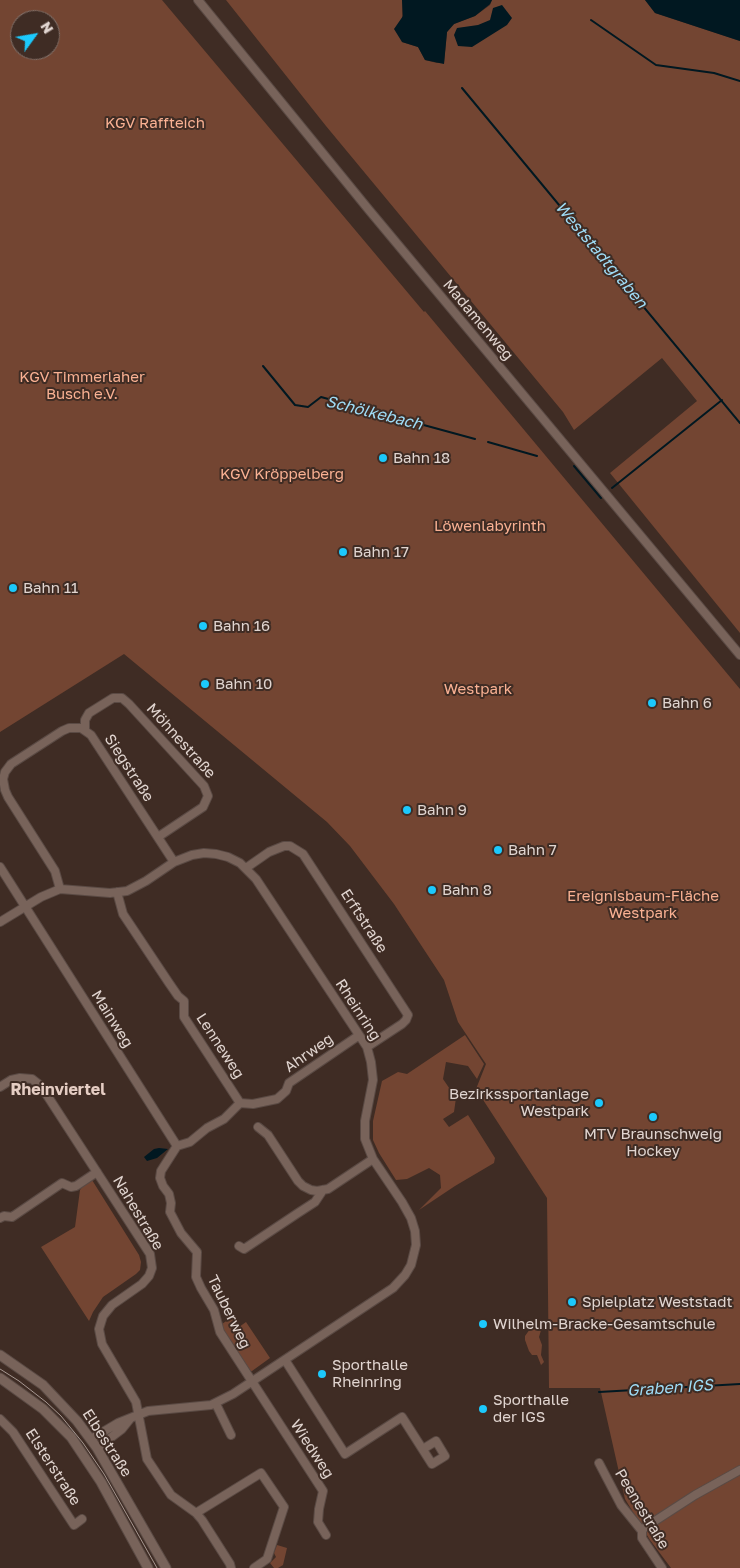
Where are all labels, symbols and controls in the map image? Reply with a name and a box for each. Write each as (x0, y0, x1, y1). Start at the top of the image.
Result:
north arrow (10, 10, 60, 60)
text: N (37, 18, 57, 36)
park label: KGV Raffteich (105, 114, 205, 132)
water label: Weststadtgraben (551, 198, 651, 312)
street label: Madamenweg (439, 276, 517, 364)
park label: KGV Timmerlaher Busch e.V. (19, 368, 145, 403)
water label: Schölkebach (324, 392, 424, 434)
place label: Bahn 18 (393, 449, 450, 467)
marker: Bahn 18 (377, 452, 389, 464)
park label: KGV Kröppelberg (220, 465, 344, 483)
park label: Löwenlabyrinth (434, 517, 546, 535)
place label: Bahn 17 (353, 543, 409, 561)
marker: Bahn 17 (337, 546, 349, 558)
place label: Bahn 11 (23, 579, 78, 597)
marker: Bahn 11 (7, 582, 19, 594)
place label: Bahn 16 (213, 617, 270, 635)
marker: Bahn 16 (197, 620, 209, 632)
place label: Bahn 10 (215, 675, 272, 693)
marker: Bahn 10 (199, 678, 211, 690)
park label: Westpark (444, 680, 512, 698)
place label: Bahn 6 (662, 694, 712, 712)
marker: Bahn 6 (646, 697, 658, 709)
street label: Möhnestraße (143, 700, 219, 782)
street label: Siegstraße (100, 731, 158, 805)
place label: Bahn 9 (417, 801, 467, 819)
marker: Bahn 9 (401, 804, 413, 816)
place label: Bahn 7 (508, 841, 557, 859)
marker: Bahn 7 (492, 844, 504, 856)
place label: Bahn 8 (442, 881, 492, 899)
marker: Bahn 8 (426, 884, 438, 896)
street label: Erftstraße (337, 886, 391, 956)
park label: Ereignisbaum-Fläche Westpark (567, 887, 719, 922)
street label: Rheinring (331, 976, 385, 1044)
street label: Mainweg (87, 987, 137, 1051)
street label: Lenneweg (192, 1010, 248, 1082)
street label: Ahrweg (281, 1030, 337, 1076)
district label: Rheinviertel (10, 1080, 106, 1100)
place label: Bezirkssportanlage Westpark (449, 1085, 589, 1120)
marker: Bezirkssportanlage Westpark (593, 1097, 605, 1109)
marker: MTV Braunschweig Hockey (647, 1111, 659, 1123)
place label: MTV Braunschweig Hockey (584, 1125, 722, 1160)
street label: Nahestraße (109, 1173, 167, 1253)
street label: Tauberweg (203, 1272, 255, 1352)
place label: Spielplatz Weststadt (582, 1293, 732, 1311)
marker: Spielplatz Weststadt (566, 1296, 578, 1308)
place label: Wilhelm-Bracke-Gesamtschule (493, 1315, 715, 1333)
marker: Wilhelm-Bracke-Gesamtschule (477, 1318, 489, 1330)
place label: Sporthalle Rheinring (332, 1356, 408, 1391)
marker: Sporthalle Rheinring (316, 1368, 328, 1380)
water label: Graben IGS (626, 1375, 714, 1401)
place label: Sporthalle der IGS (493, 1391, 569, 1426)
marker: Sporthalle der IGS (477, 1403, 489, 1415)
street label: Elbestraße (78, 1406, 136, 1480)
street label: Wiedweg (286, 1416, 338, 1482)
street label: Elsterstraße (21, 1425, 85, 1509)
street label: Peenestraße (611, 1466, 673, 1552)

